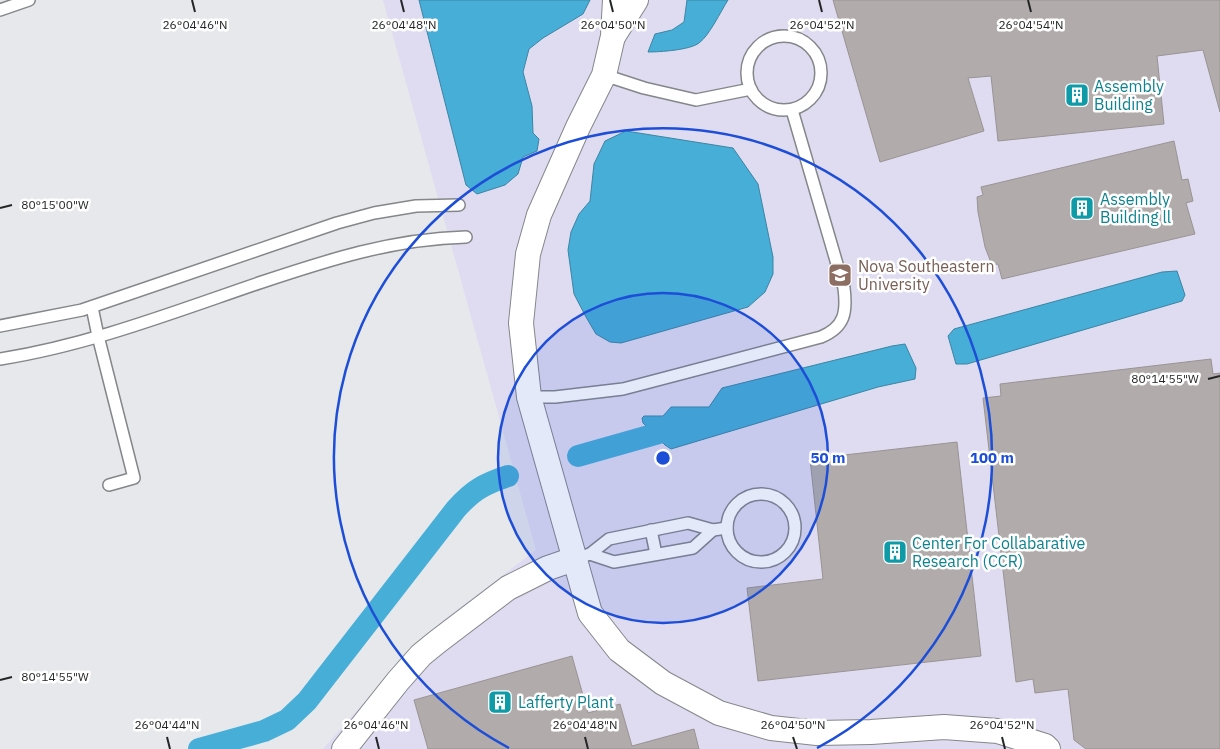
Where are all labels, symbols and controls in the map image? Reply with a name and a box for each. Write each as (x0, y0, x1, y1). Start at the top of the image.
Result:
text: 26°04'46"N (162, 17, 228, 32)
text: 26°04'48"N (371, 17, 437, 32)
text: 26°04'50"N (580, 17, 646, 32)
text: 26°04'52"N (789, 17, 855, 32)
text: 26°04'54"N (998, 17, 1064, 32)
place label: Assembly Building (1094, 76, 1164, 114)
building icon: Assembly Building (1064, 82, 1090, 108)
place label: Assembly Building ll (1100, 189, 1171, 227)
building icon: Assembly Building ll (1069, 195, 1095, 221)
text: 80°15'00"W (21, 197, 89, 212)
place label: Nova Southeastern University (858, 256, 995, 294)
school or university icon: Nova Southeastern University (827, 262, 853, 288)
text: 80°14'55"W (1131, 371, 1199, 386)
text: 50 m (811, 448, 845, 467)
text: 100 m (970, 448, 1014, 467)
centre of rings (654, 449, 672, 467)
place label: Center For Collabarative Research (CCR) (912, 533, 1086, 571)
building icon: Center For Collabarative Research (CCR) (882, 539, 908, 565)
text: 80°14'55"W (21, 669, 89, 684)
building icon: Lafferty Plant (487, 689, 513, 715)
place label: Lafferty Plant (518, 692, 614, 712)
text: 26°04'44"N (134, 717, 200, 732)
text: 26°04'46"N (343, 717, 409, 732)
text: 26°04'48"N (552, 717, 618, 732)
text: 26°04'50"N (760, 717, 826, 732)
text: 26°04'52"N (969, 717, 1035, 732)

